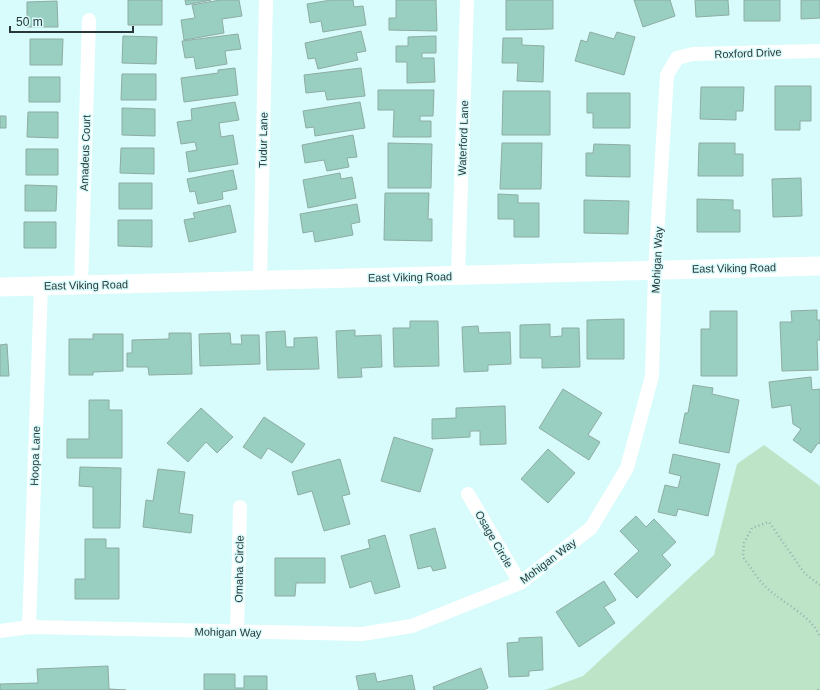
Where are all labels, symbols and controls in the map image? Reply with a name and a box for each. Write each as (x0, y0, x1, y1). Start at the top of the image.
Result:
scale bar (10, 8, 133, 34)
text: 50 m (16, 15, 43, 29)
street label: Roxford Drive (714, 46, 782, 60)
street label: Waterford Lane (456, 100, 470, 176)
street label: Tudur Lane (257, 112, 269, 168)
street label: Amadeus Court (78, 115, 92, 191)
street label: Mohigan Way (649, 226, 665, 294)
street label: East Viking Road (692, 261, 776, 275)
street label: East Viking Road (368, 270, 452, 284)
street label: East Viking Road (44, 278, 128, 292)
street label: Hoopa Lane (28, 426, 42, 486)
street label: Osage Circle (473, 508, 515, 570)
street label: Omaha Circle (232, 535, 246, 603)
street label: Mohigan Way (518, 536, 579, 586)
street label: Mohigan Way (194, 625, 262, 639)

